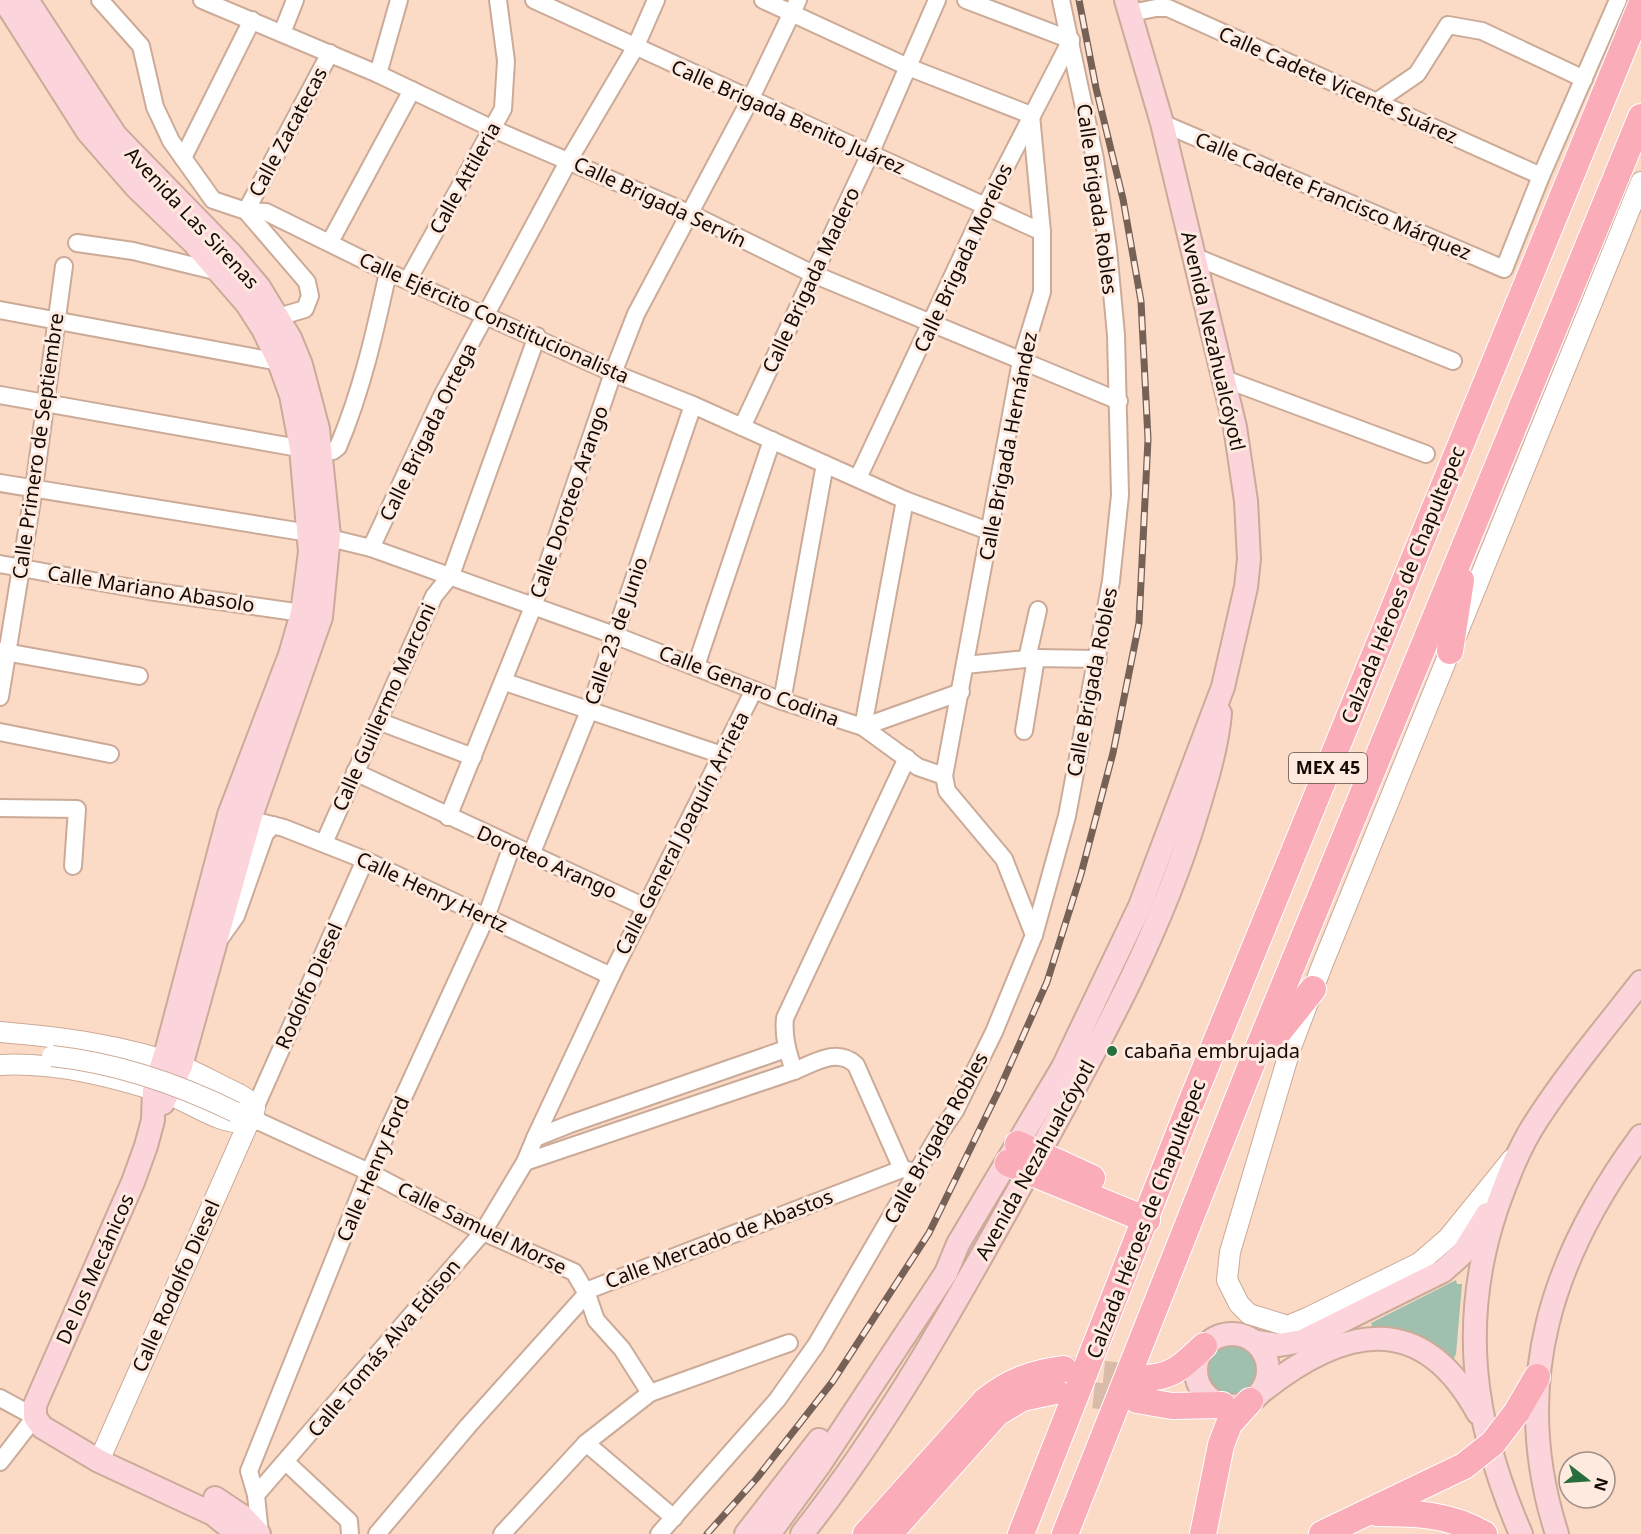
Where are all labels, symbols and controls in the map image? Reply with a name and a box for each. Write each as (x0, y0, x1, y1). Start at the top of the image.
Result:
street label: Calle Cadete Vicente Suárez (1214, 20, 1462, 150)
street label: Calle Brigada Benito Juárez (667, 53, 909, 180)
street label: Calle Zacatecas (242, 62, 333, 201)
street label: Calle Brigada Robles (1071, 102, 1124, 296)
street label: Calle Attileria (423, 117, 506, 239)
street label: Calle Cadete Francisco Márquez (1191, 125, 1475, 266)
street label: Avenida Las Sirenas (119, 141, 265, 295)
street label: Calle Brigada Servín (570, 150, 751, 253)
street label: Calle Brigada Morelos (907, 159, 1018, 357)
street label: Calle Brigada Madero (756, 182, 866, 377)
street label: Avenida Nezahualcóyotl (1175, 229, 1252, 453)
street label: Calle Ejército Constitucionalista (355, 246, 633, 389)
street label: Calle Primero de Septiembre (5, 311, 70, 581)
street label: Calle Brigada Hernández (972, 329, 1043, 563)
street label: Calle Brigada Ortega (373, 338, 482, 525)
street label: Calle Doroteo Arango (523, 402, 614, 602)
street label: Calzada Héroes de Chapultepec (1334, 442, 1471, 728)
street label: Calle 23 de Junio (578, 553, 654, 708)
street label: Calle Mariano Abasolo (45, 559, 257, 618)
street label: Calle Brigada Robles (1060, 585, 1123, 779)
street label: Calle Guillermo Marconi (325, 599, 442, 815)
street label: Calle Genaro Codina (655, 639, 843, 732)
street label: Calle General Joaquín Arrieta (608, 706, 755, 959)
road number: MEX 45 (1289, 753, 1367, 783)
street label: Doroteo Arango (473, 818, 622, 905)
street label: Calle Henry Hertz (352, 845, 512, 938)
street label: Rodolfo Diesel (269, 918, 348, 1053)
place label: cabaña embrujada (1124, 1037, 1300, 1064)
marker: cabaña embrujada (1105, 1044, 1119, 1058)
street label: Calle Brigada Robles (877, 1047, 994, 1228)
street label: Avenida Nezahualcóyotl (968, 1055, 1101, 1264)
street label: Calzada Héroes de Chapultepec (1080, 1075, 1211, 1362)
street label: Calle Henry Ford (330, 1092, 415, 1246)
street label: Calle Samuel Morse (393, 1175, 571, 1280)
street label: Calle Mercado de Abastos (601, 1183, 837, 1294)
street label: De los Mecánicos (49, 1189, 140, 1348)
street label: Calle Rodolfo Diesel (125, 1195, 226, 1376)
street label: Calle Tomás Alva Edison (301, 1253, 466, 1442)
north arrow (1557, 1450, 1617, 1510)
text: N (1589, 1475, 1614, 1494)

